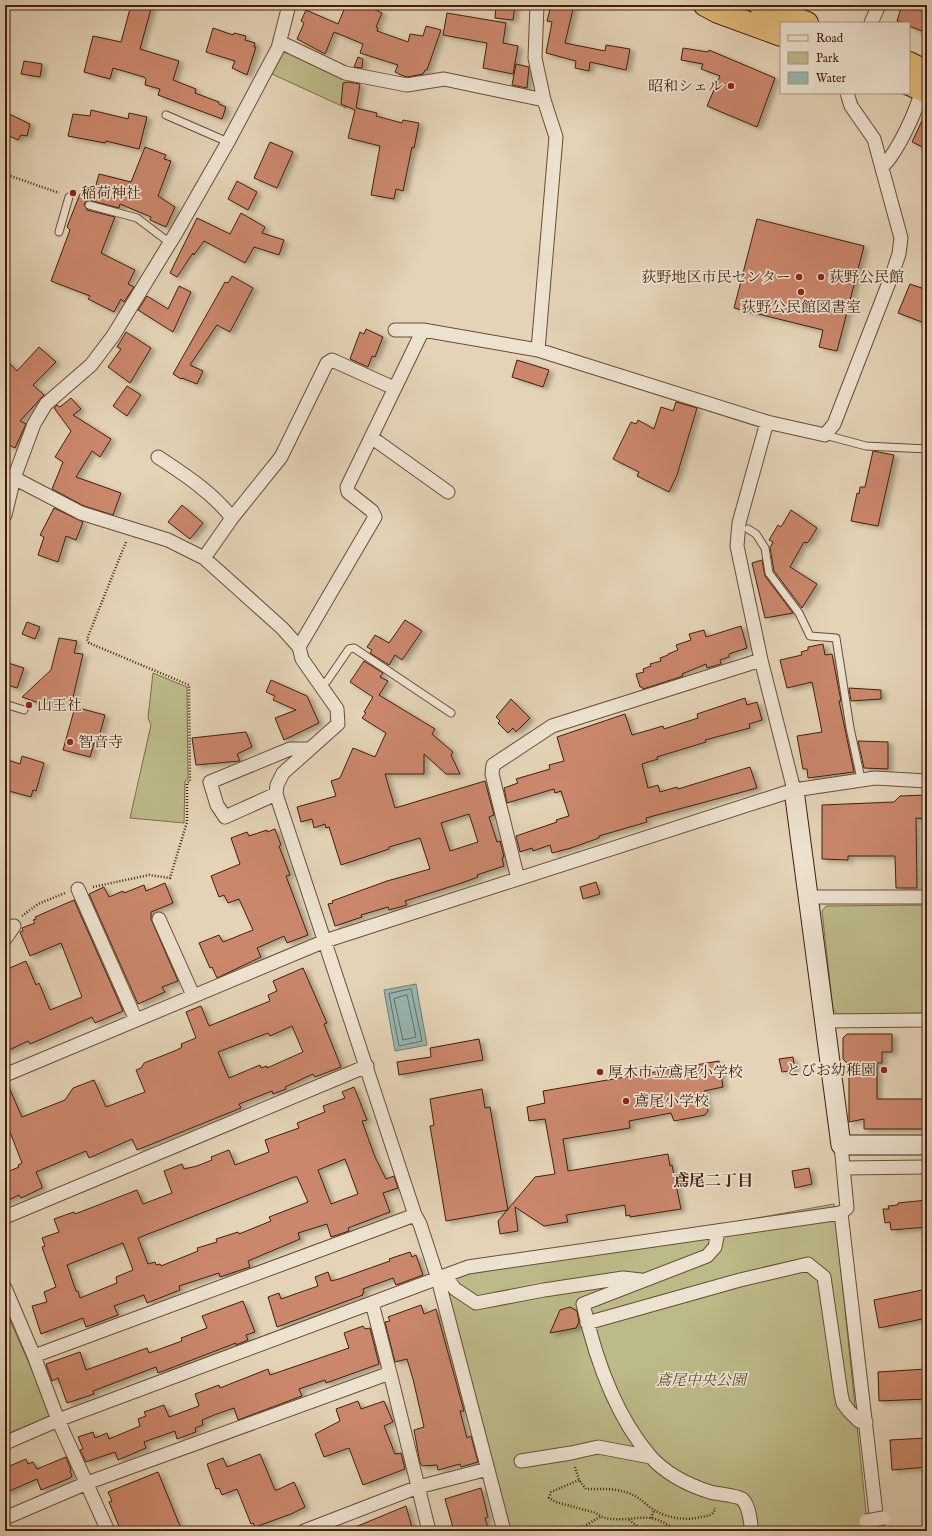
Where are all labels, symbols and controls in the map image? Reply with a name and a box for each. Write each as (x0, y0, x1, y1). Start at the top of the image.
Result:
legend (780, 22, 910, 94)
text: Road (816, 31, 844, 46)
text: Park (816, 51, 839, 66)
text: Water (816, 71, 847, 86)
place label: 昭和シェル (648, 77, 723, 96)
marker: 昭和シェル (726, 81, 736, 91)
place label: 稲荷神社 (81, 184, 141, 203)
marker: 稲荷神社 (68, 188, 78, 198)
place label: 荻野地区市民センター (642, 268, 791, 287)
place label: 荻野公民館 (829, 268, 904, 287)
marker: 荻野地区市民センター (794, 272, 804, 282)
marker: 荻野公民館 (816, 272, 826, 282)
marker: 荻野公民館図書室 (796, 287, 806, 297)
place label: 荻野公民館図書室 (741, 298, 861, 317)
place label: 山王社 (37, 696, 82, 715)
marker: 山王社 (24, 700, 34, 710)
place label: 智音寺 (78, 733, 123, 752)
marker: 智音寺 (65, 737, 75, 747)
place label: とびお幼稚園 (786, 1061, 876, 1080)
place label: 厚木市立鳶尾小学校 (608, 1063, 743, 1082)
marker: とびお幼稚園 (879, 1065, 889, 1075)
marker: 厚木市立鳶尾小学校 (595, 1067, 605, 1077)
place label: 鳶尾小学校 (634, 1092, 709, 1111)
marker: 鳶尾小学校 (621, 1096, 631, 1106)
district label: 鳶尾二丁目 (673, 1171, 753, 1192)
park label: 鳶尾中央公園 (656, 1371, 749, 1390)

